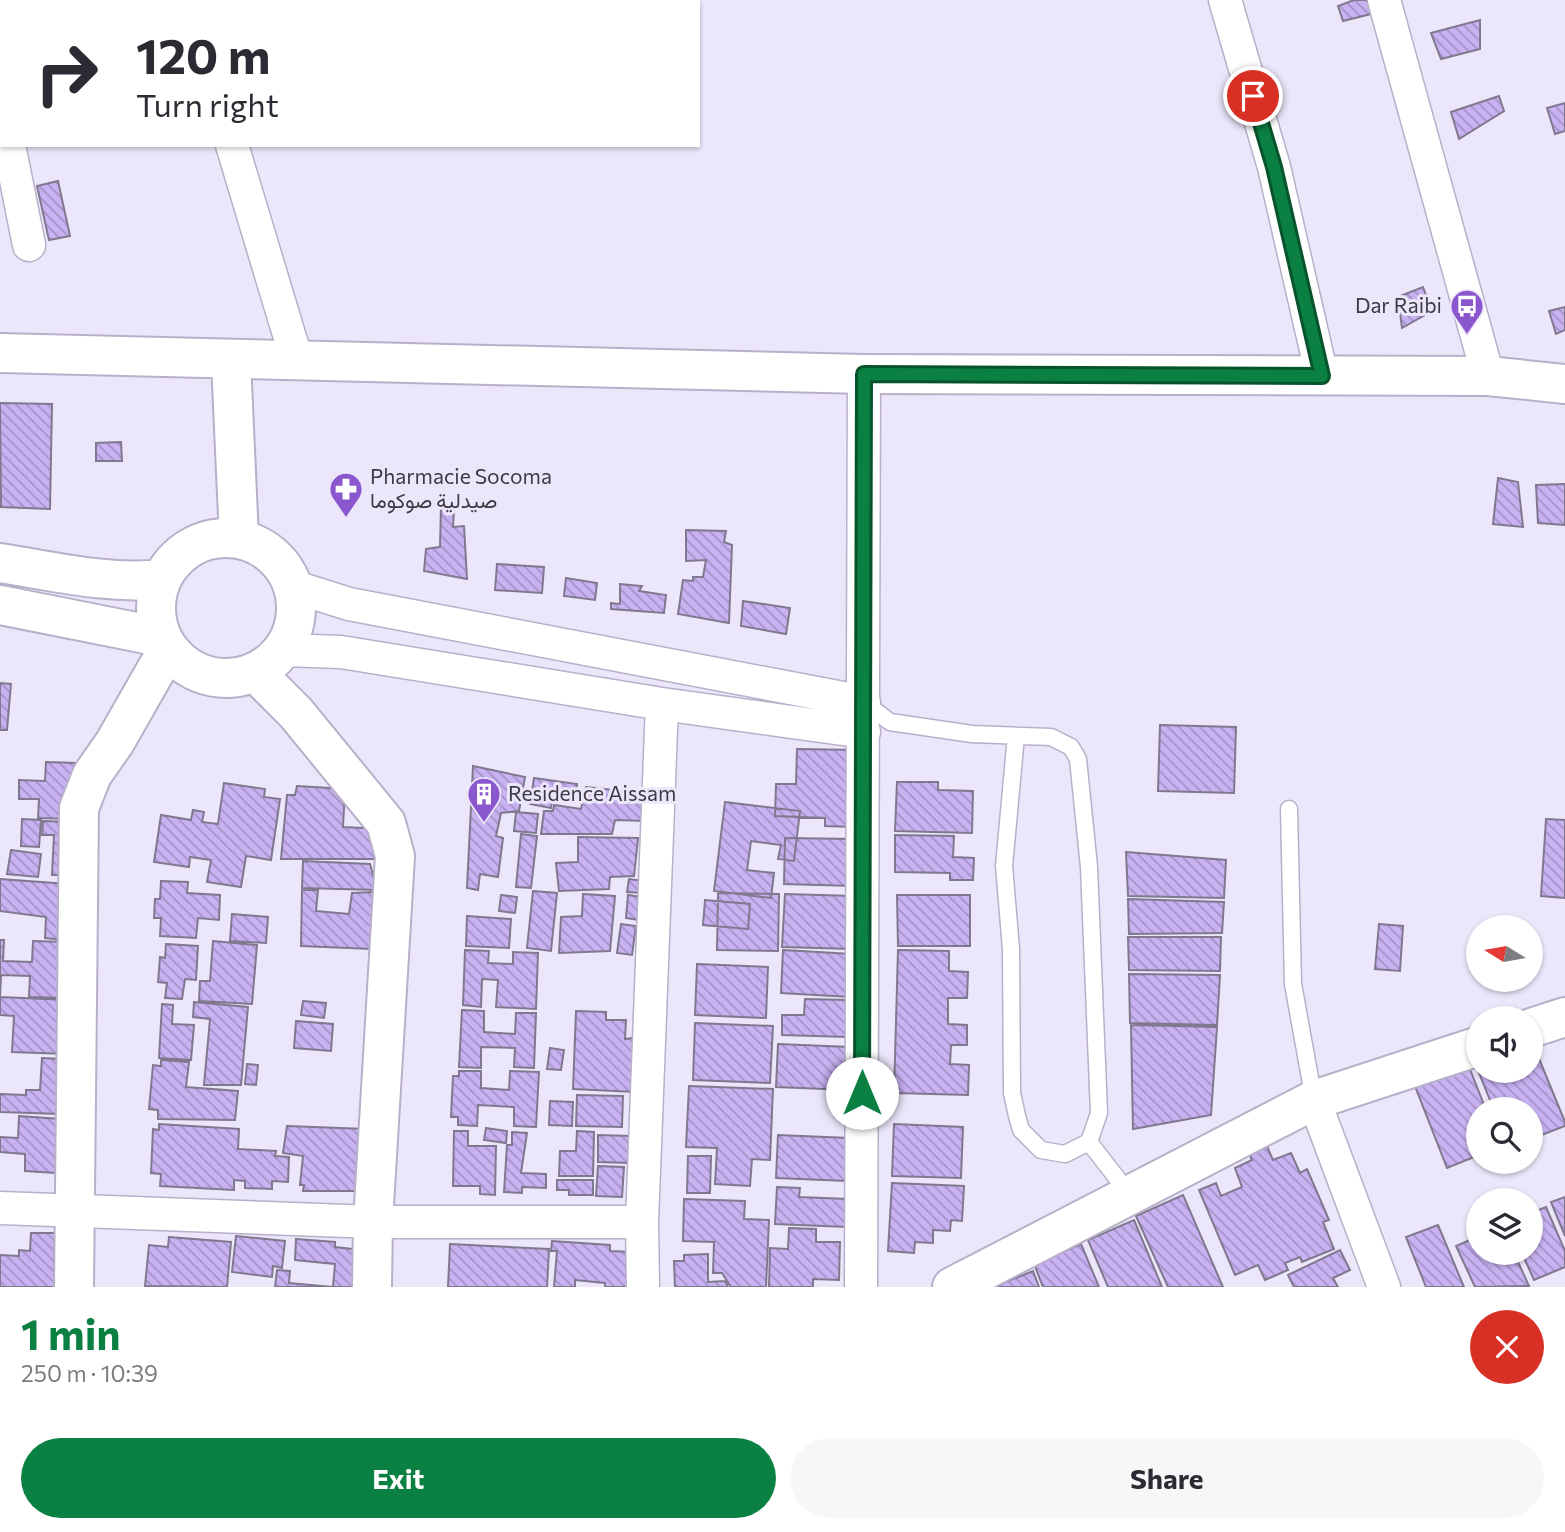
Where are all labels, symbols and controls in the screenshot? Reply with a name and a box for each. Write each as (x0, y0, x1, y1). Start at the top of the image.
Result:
text: 120 m (136, 24, 270, 84)
icon: right (21, 28, 112, 119)
pin (1223, 66, 1283, 126)
icon: arrive (1234, 77, 1272, 115)
text: Turn right (136, 84, 279, 124)
bus stop icon: Dar Raibi (1448, 287, 1486, 336)
place label: Dar Raibi (1355, 292, 1442, 317)
place label: Pharmacie Socoma صيدلية صوكوما (370, 463, 552, 514)
pharmacy icon: Pharmacie Socoma صيدلية صوكوما (327, 470, 365, 519)
building icon: Residence Aissam (465, 775, 503, 824)
place label: Residence Aissam (508, 780, 676, 805)
north arrow (1466, 915, 1544, 992)
map controls (1466, 915, 1543, 1265)
button: sound (1466, 1006, 1543, 1083)
position arrow (825, 1056, 899, 1130)
button: search (1466, 1097, 1543, 1174)
button: layers (1466, 1188, 1543, 1265)
text: 1 min (21, 1307, 121, 1359)
button: close (1470, 1310, 1544, 1384)
text: 250 m · 10:39 (21, 1359, 158, 1387)
button: Exit (21, 1438, 776, 1518)
button: Share (790, 1438, 1544, 1518)

